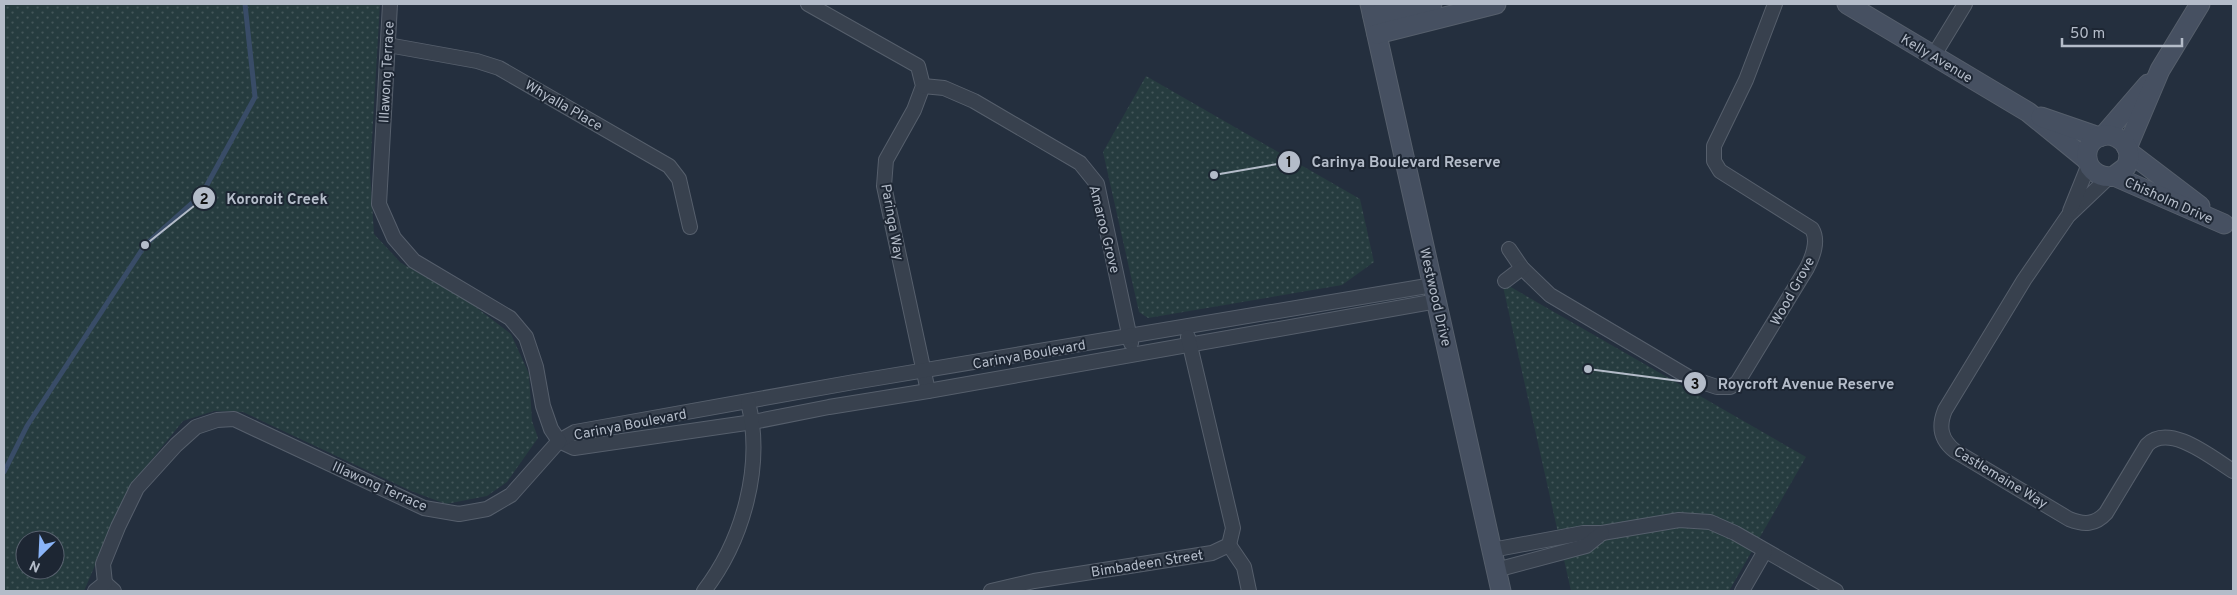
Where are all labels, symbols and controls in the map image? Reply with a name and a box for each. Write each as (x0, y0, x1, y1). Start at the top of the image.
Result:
scale bar (2062, 15, 2182, 47)
street label: Illawong Terrace (376, 21, 399, 124)
text: 50 m (2070, 25, 2105, 44)
street label: Kelly Avenue (1897, 31, 1975, 87)
street label: Whyalla Place (521, 77, 605, 135)
callout: Carinya Boulevard Reserve (1277, 147, 1511, 177)
text: 1 (1286, 154, 1292, 173)
text: Carinya Boulevard Reserve (1311, 154, 1501, 173)
street label: Chisholm Drive (2122, 174, 2215, 228)
callout: Kororoit Creek (191, 183, 338, 213)
street label: Paringa Way (876, 183, 907, 262)
street label: Amaroo Grove (1084, 183, 1123, 275)
text: 2 (199, 191, 209, 210)
text: Kororoit Creek (226, 191, 328, 210)
street label: Westwood Drive (1415, 246, 1454, 348)
street label: Wood Grove (1768, 254, 1819, 329)
street label: Carinya Boulevard (971, 337, 1087, 374)
callout: Roycroft Avenue Reserve (1683, 368, 1905, 398)
text: 3 (1691, 376, 1700, 395)
text: Roycroft Avenue Reserve (1718, 376, 1894, 395)
street label: Carinya Boulevard (572, 406, 688, 445)
street label: Castlemaine Way (1950, 443, 2050, 513)
street label: Illawong Terrace (329, 459, 430, 516)
north arrow (15, 530, 65, 580)
street label: Bimbadeen Street (1090, 547, 1205, 582)
text: N (27, 556, 43, 575)

